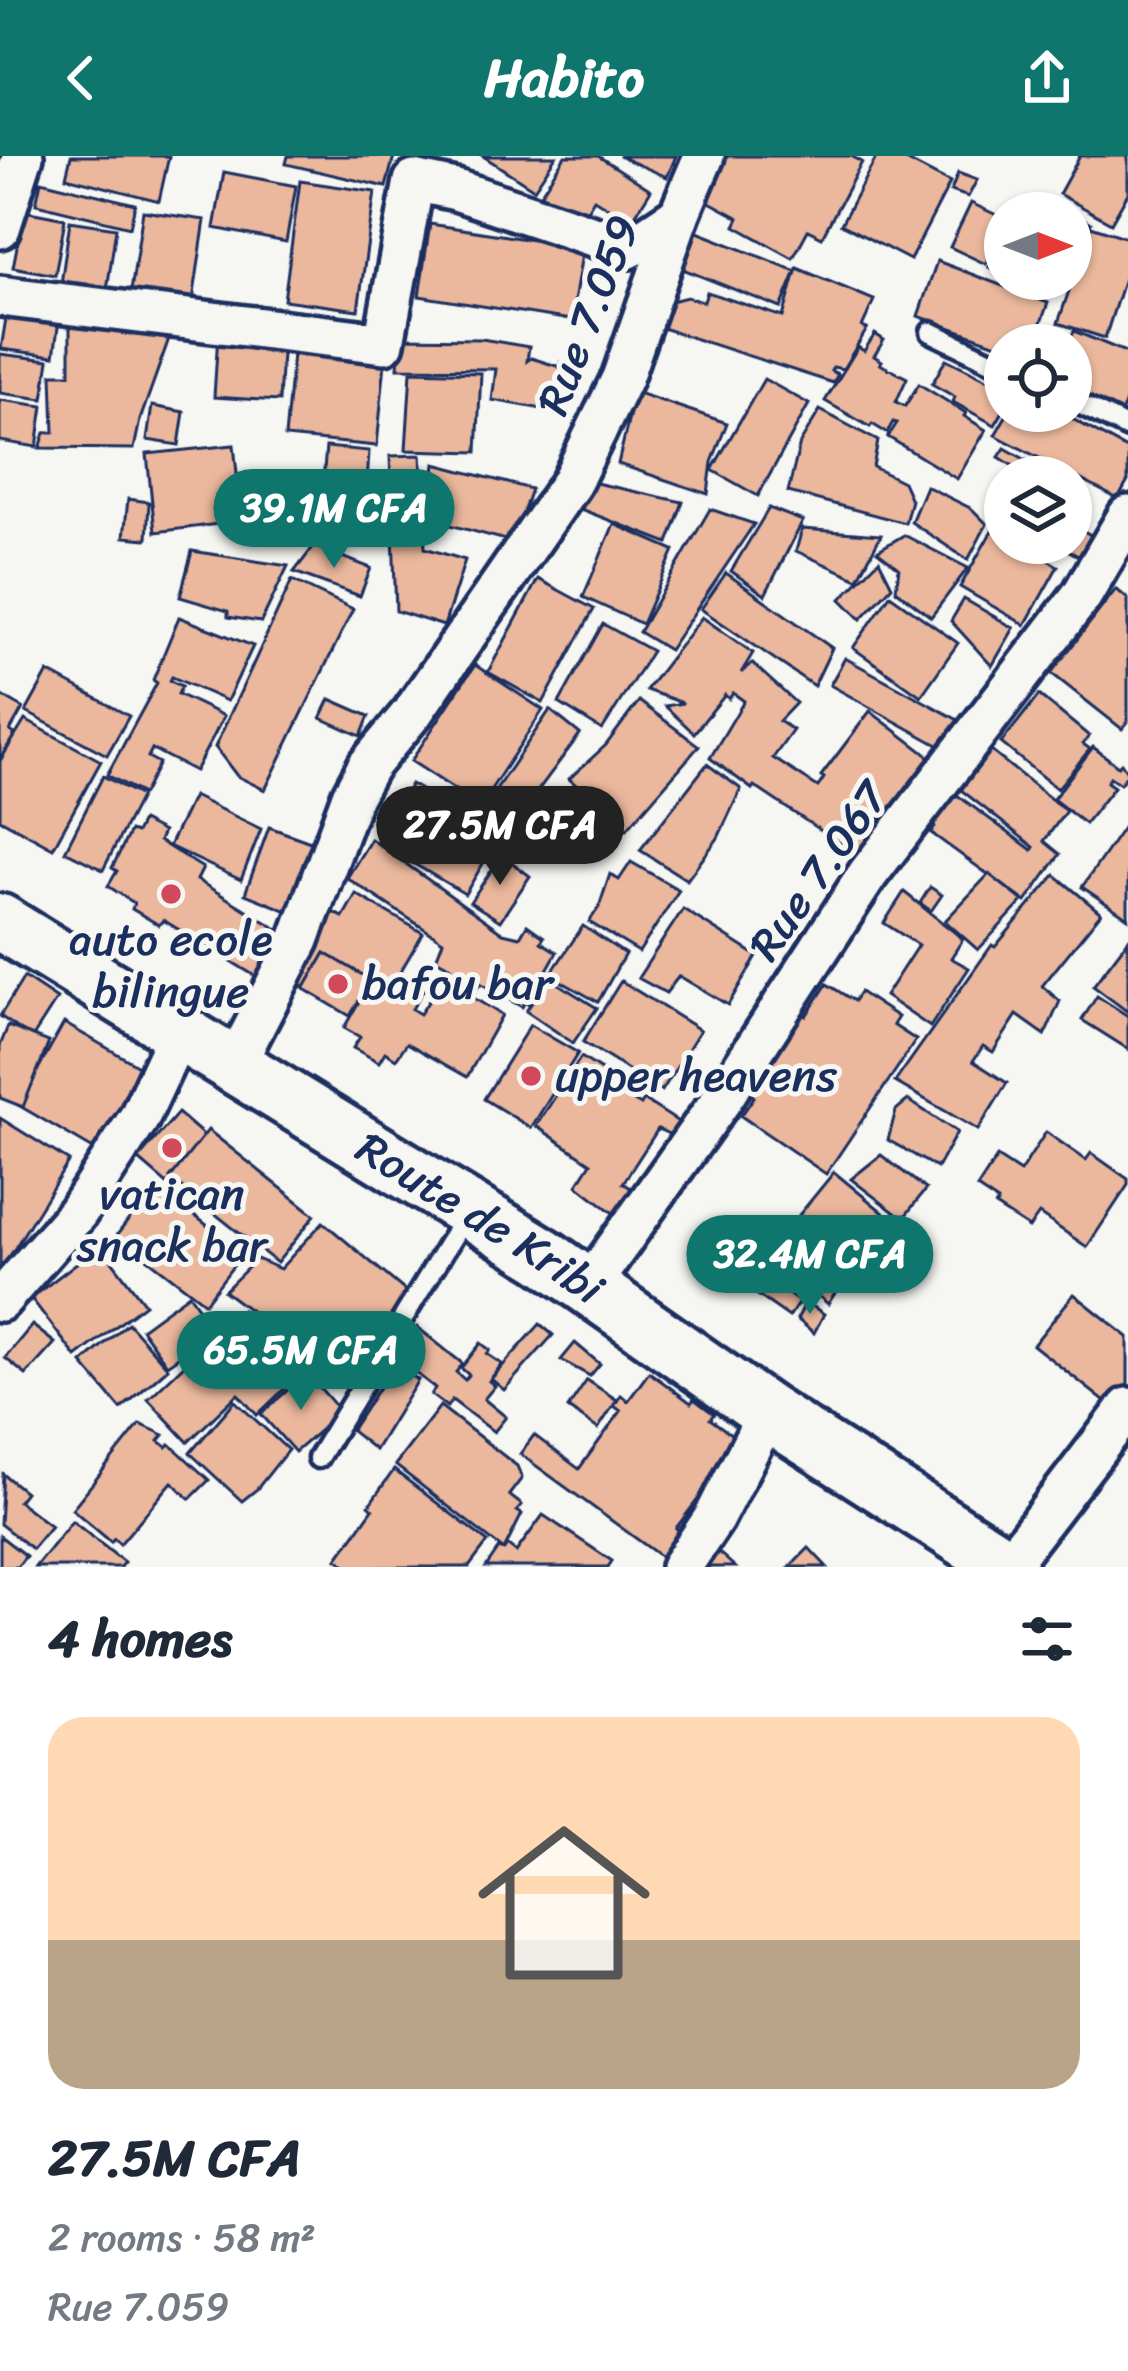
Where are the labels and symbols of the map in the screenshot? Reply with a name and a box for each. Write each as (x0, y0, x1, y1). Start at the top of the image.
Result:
north arrow (984, 192, 1092, 300)
street label: Rue 7.059 (513, 203, 663, 427)
pin: 39.1M CFA (197, 469, 471, 571)
street label: Rue 7.067 (726, 762, 911, 978)
pin: 27.5M CFA (363, 786, 637, 888)
marker: auto ecole bilingue (158, 881, 184, 907)
place label: auto ecole bilingue (69, 900, 273, 1032)
place label: bafou bar (362, 944, 555, 1024)
marker: bafou bar (325, 971, 351, 997)
place label: upper heavens (555, 1036, 837, 1116)
marker: upper heavens (518, 1063, 544, 1089)
street label: Route de Kribi (340, 1109, 623, 1328)
marker: vatican snack bar (159, 1135, 185, 1161)
place label: vatican snack bar (76, 1154, 270, 1286)
pin: 32.4M CFA (673, 1215, 947, 1317)
pin: 65.5M CFA (164, 1311, 438, 1413)

